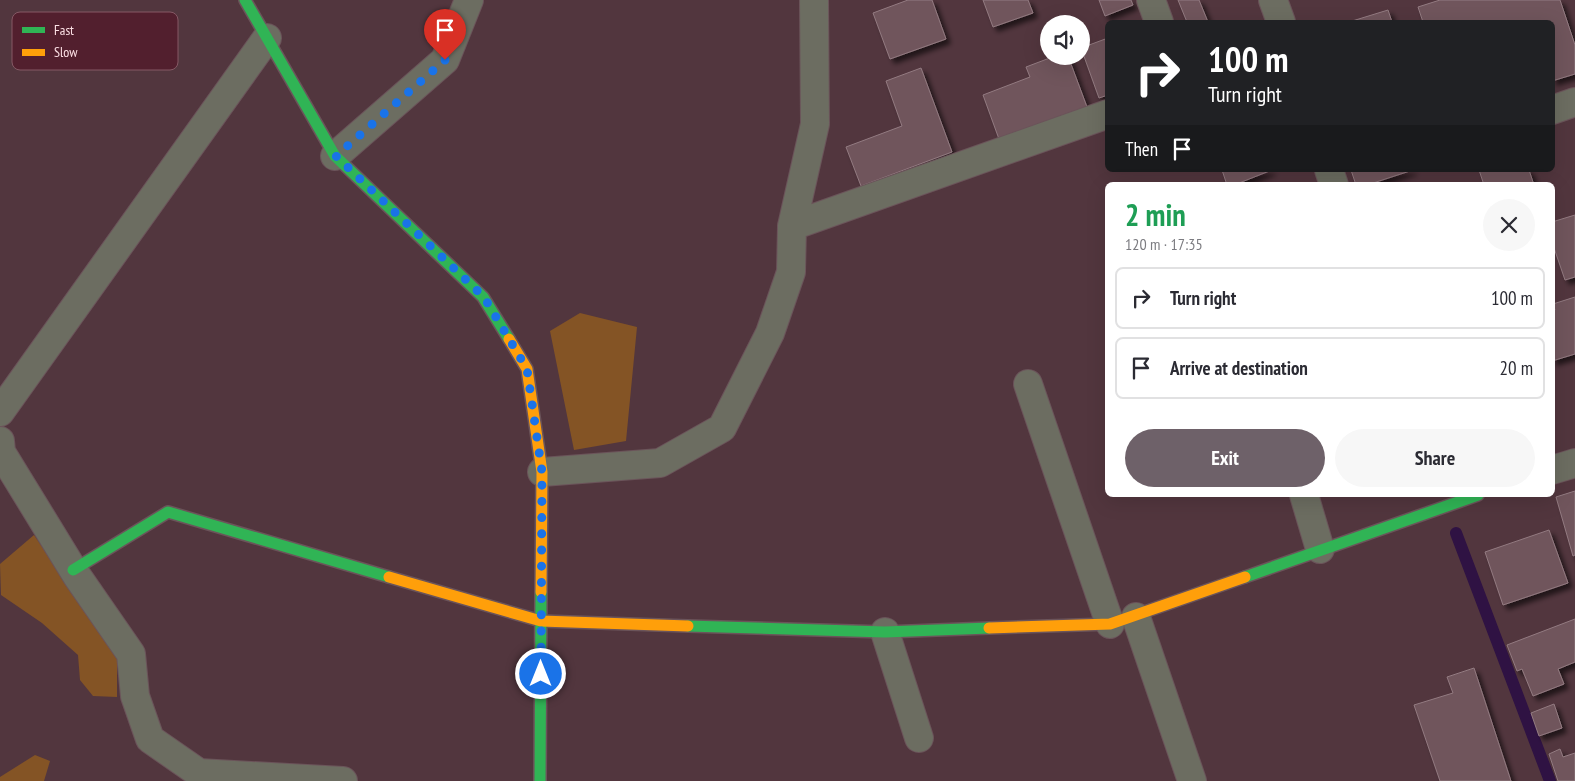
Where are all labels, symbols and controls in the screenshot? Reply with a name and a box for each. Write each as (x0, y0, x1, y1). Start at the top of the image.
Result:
pin (424, 9, 466, 60)
legend (12, 12, 178, 70)
map controls (1040, 15, 1090, 65)
button: sound (1040, 15, 1090, 65)
icon: arrive (431, 16, 459, 44)
text: Fast (54, 21, 74, 39)
text: 100 m (1208, 36, 1289, 82)
icon: right (1125, 40, 1190, 105)
text: Slow (54, 43, 78, 61)
text: Turn right (1208, 80, 1282, 108)
icon: arrive (1168, 135, 1196, 163)
text: Then (1125, 137, 1158, 161)
text: 2 min (1125, 195, 1186, 234)
button: close (1483, 199, 1535, 251)
text: 120 m · 17:35 (1125, 234, 1203, 254)
icon: right (1127, 284, 1155, 312)
text: Turn right (1170, 286, 1236, 310)
text: 100 m (1491, 286, 1533, 310)
icon: arrive (1127, 354, 1155, 382)
text: Arrive at destination (1170, 356, 1308, 380)
text: 20 m (1500, 356, 1533, 380)
button: Exit (1125, 429, 1325, 487)
button: Share (1335, 429, 1535, 487)
position arrow (514, 647, 566, 699)

